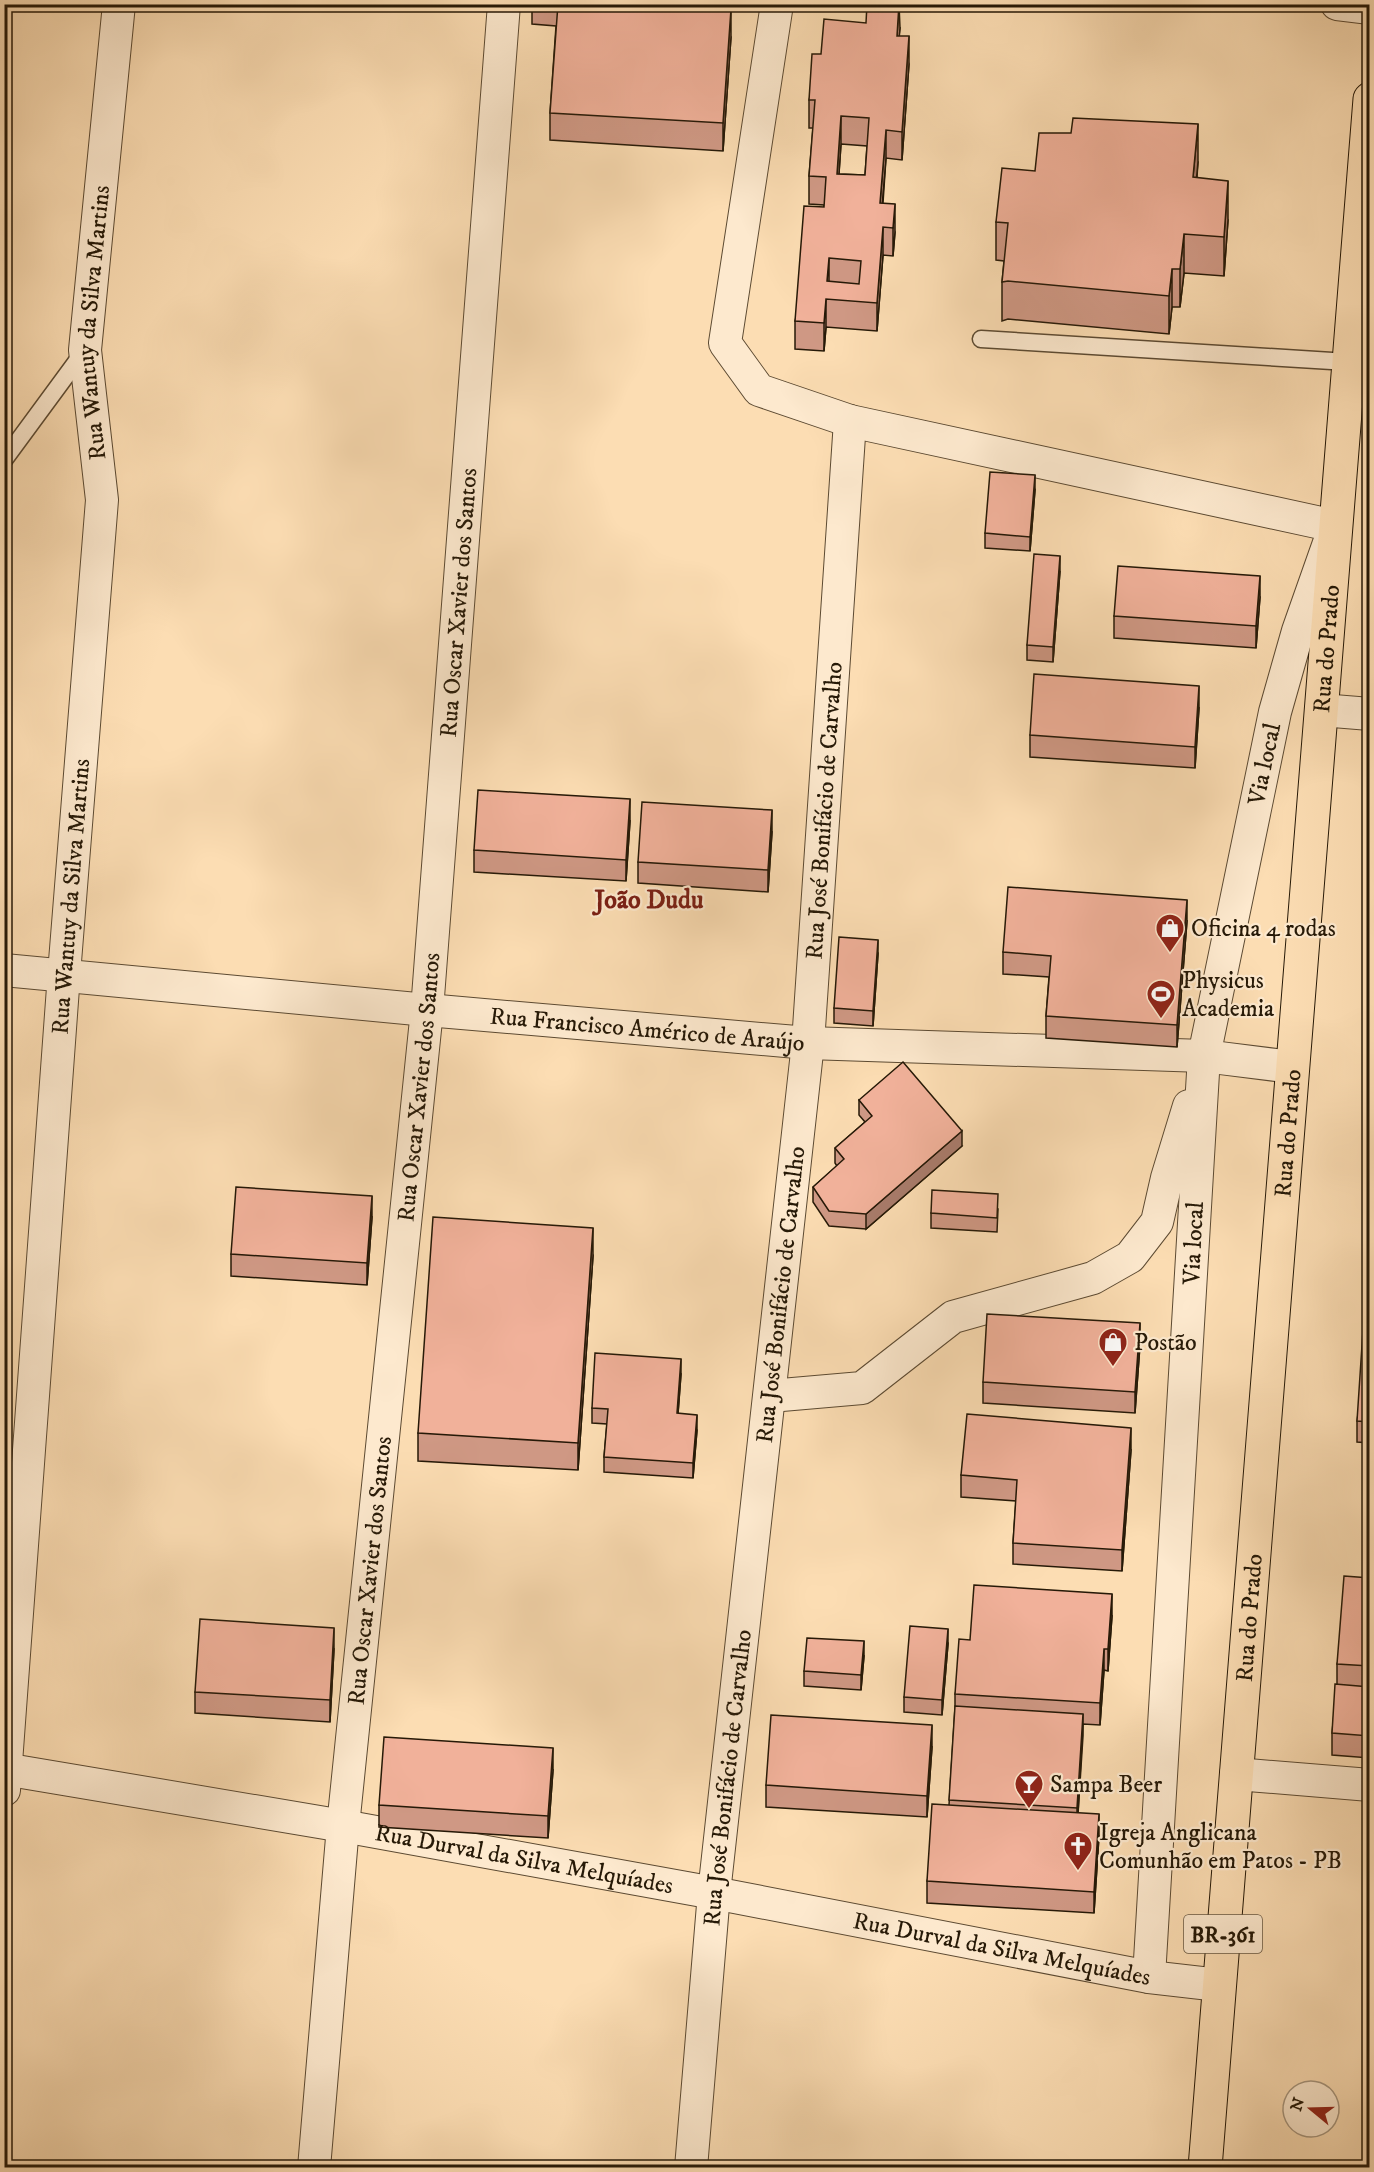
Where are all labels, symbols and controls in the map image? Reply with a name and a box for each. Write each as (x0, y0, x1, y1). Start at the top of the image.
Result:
street label: Rua Wantuy da Silva Martins (71, 184, 117, 462)
street label: Rua Oscar Xavier dos Santos (434, 467, 484, 739)
street label: Rua do Prado (1307, 584, 1347, 714)
street label: Rua José Bonifácio de Carvalho (800, 661, 850, 961)
street label: Via local (1241, 720, 1288, 809)
street label: Rua Wantuy da Silva Martins (46, 758, 97, 1035)
district label: João Dudu (591, 884, 704, 917)
shop icon: Oficina 4 rodas (1154, 912, 1186, 954)
place label: Oficina 4 rodas (1191, 914, 1336, 944)
street label: Rua Oscar Xavier dos Santos (391, 951, 447, 1223)
place label: Physicus Academia (1182, 966, 1275, 1024)
sports icon: Physicus Academia (1145, 978, 1177, 1020)
street label: Rua Francisco Américo de Araújo (489, 1002, 806, 1059)
street label: Rua do Prado (1268, 1068, 1309, 1199)
street label: Rua José Bonifácio de Carvalho (750, 1145, 812, 1445)
street label: Via local (1177, 1200, 1211, 1286)
shop icon: Postão (1097, 1326, 1129, 1368)
place label: Postão (1134, 1328, 1197, 1358)
street label: Rua Oscar Xavier dos Santos (342, 1435, 399, 1707)
street label: Rua do Prado (1230, 1553, 1270, 1683)
street label: Rua José Bonifácio de Carvalho (697, 1628, 759, 1927)
bar icon: Sampa Beer (1013, 1768, 1045, 1810)
place label: Sampa Beer (1050, 1770, 1162, 1800)
street label: Rua Durval da Silva Melquíades (373, 1818, 676, 1901)
place label: Igreja Anglicana Comunhão em Patos - PB (1099, 1818, 1342, 1876)
church icon: Igreja Anglicana Comunhão em Patos - PB (1062, 1830, 1094, 1872)
street label: Rua Durval da Silva Melquíades (850, 1906, 1153, 1993)
road number: BR-361 (1184, 1915, 1262, 1953)
north arrow (1281, 2079, 1341, 2139)
text: N (1286, 2095, 1309, 2114)

